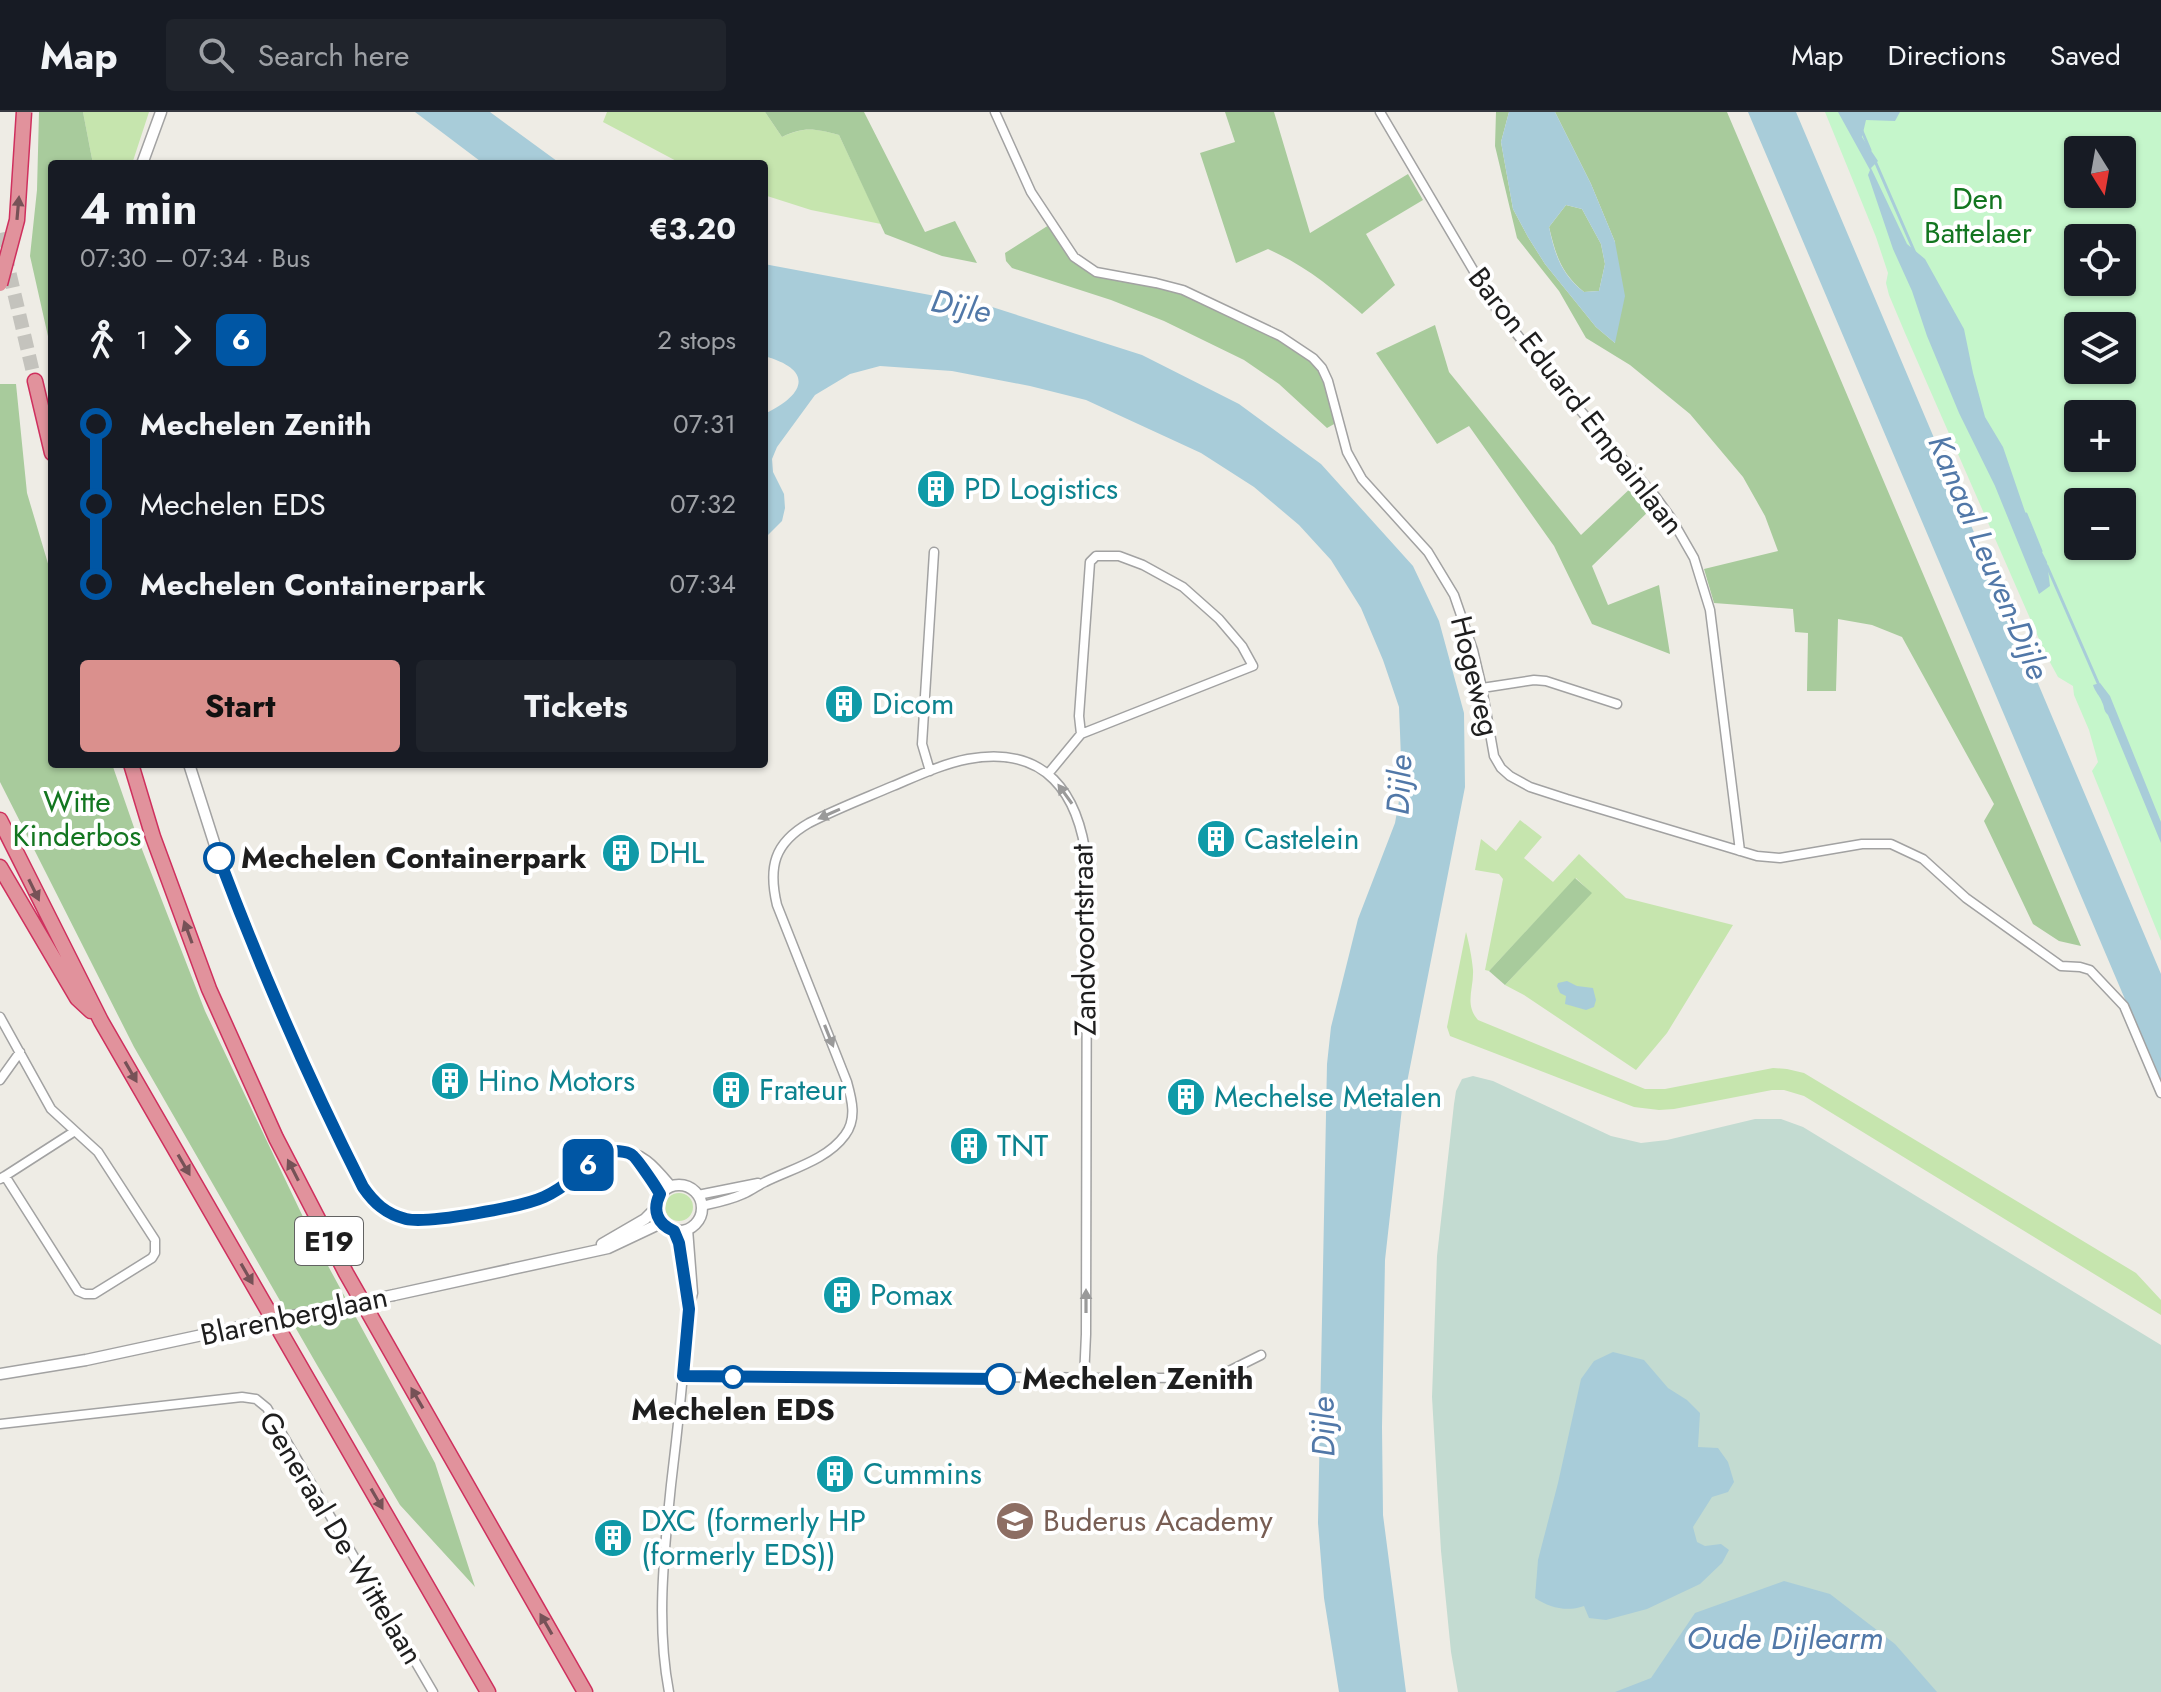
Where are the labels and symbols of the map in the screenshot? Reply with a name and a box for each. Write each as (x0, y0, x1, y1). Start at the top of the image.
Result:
north arrow (2064, 136, 2136, 208)
park label: Den Battelaer (1924, 177, 2033, 254)
one-way arrow (12, 195, 25, 220)
street label: Baron Eduard Empainlaan (1458, 258, 1695, 543)
water label: Dijle (927, 277, 995, 335)
water label: Kanaal Leuven-Dijle (1917, 427, 2061, 687)
place label: PD Logistics (964, 467, 1118, 510)
building icon: PD Logistics (915, 468, 957, 510)
street label: Hogeweg (1440, 611, 1511, 740)
place label: Dicom (872, 682, 954, 725)
building icon: Dicom (823, 683, 865, 725)
water label: Dijle (1374, 754, 1424, 816)
park label: Witte Kinderbos (13, 780, 141, 857)
one-way arrow (1057, 783, 1073, 805)
one-way arrow (817, 807, 840, 821)
place label: Castelein (1244, 817, 1360, 860)
building icon: Castelein (1195, 818, 1237, 860)
place label: DHL (649, 831, 705, 874)
building icon: DHL (600, 832, 642, 874)
place label: Mechelen Containerpark (241, 836, 587, 879)
marker: Mechelen Containerpark (204, 843, 234, 873)
street label: Zandvoortstraat (1060, 843, 1107, 1037)
one-way arrow (27, 878, 41, 902)
one-way arrow (181, 920, 194, 944)
one-way arrow (823, 1024, 836, 1048)
place label: Hino Motors (478, 1059, 635, 1102)
building icon: Hino Motors (429, 1060, 471, 1102)
one-way arrow (124, 1061, 138, 1083)
place label: Frateur (759, 1068, 848, 1111)
building icon: Frateur (710, 1069, 752, 1111)
place label: Mechelse Metalen (1214, 1075, 1442, 1118)
building icon: Mechelse Metalen (1165, 1076, 1207, 1118)
place label: TNT (997, 1124, 1048, 1167)
building icon: TNT (948, 1125, 990, 1167)
line badge: 6 (562, 1139, 614, 1191)
one-way arrow (177, 1154, 191, 1176)
one-way arrow (286, 1159, 299, 1182)
road number: E19 (295, 1217, 363, 1265)
one-way arrow (240, 1263, 254, 1285)
place label: Pomax (870, 1273, 953, 1316)
building icon: Pomax (821, 1274, 863, 1316)
street label: Blarenberglaan (196, 1275, 391, 1356)
one-way arrow (1080, 1288, 1092, 1313)
place label: Mechelen Zenith (1022, 1357, 1254, 1400)
marker: Mechelen Zenith (985, 1364, 1015, 1394)
marker: Mechelen EDS (722, 1366, 744, 1388)
one-way arrow (410, 1387, 424, 1410)
place label: Mechelen EDS (631, 1388, 835, 1431)
water label: Dijle (1299, 1397, 1347, 1457)
street label: Generaal De Wittelaan (249, 1403, 434, 1673)
place label: Cummins (863, 1452, 982, 1495)
building icon: Cummins (814, 1453, 856, 1495)
one-way arrow (370, 1488, 384, 1510)
place label: DXC (formerly HP (formerly EDS)) (641, 1499, 866, 1576)
place label: Buderus Academy (1043, 1499, 1274, 1542)
school or university icon: Buderus Academy (994, 1500, 1036, 1542)
building icon: DXC (formerly HP (formerly EDS)) (592, 1517, 634, 1559)
one-way arrow (539, 1613, 553, 1635)
water label: Oude Dijlearm (1687, 1615, 1883, 1661)

